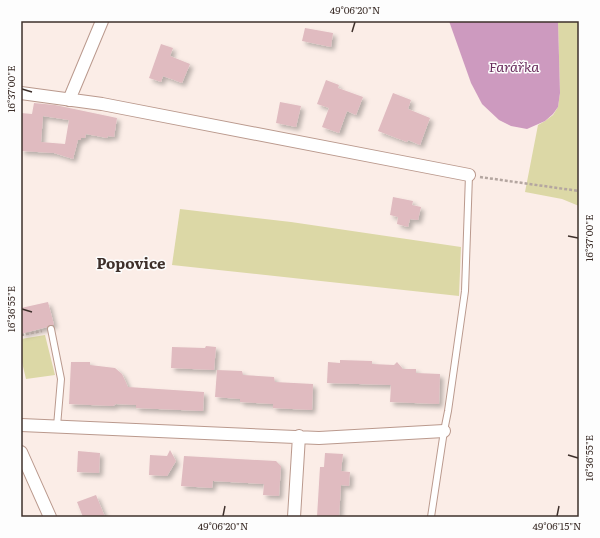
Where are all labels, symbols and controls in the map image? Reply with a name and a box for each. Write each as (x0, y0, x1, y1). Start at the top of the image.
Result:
text: 49°06'20"N (330, 2, 380, 17)
water label: Farářka (489, 56, 539, 76)
text: 16°37'00"E (3, 65, 18, 113)
text: 16°37'00"E (581, 214, 596, 262)
district label: Popovice (96, 251, 166, 274)
text: 16°36'55"E (3, 286, 18, 332)
text: 16°36'55"E (581, 435, 596, 481)
text: 49°06'20"N (198, 518, 248, 533)
text: 49°06'15"N (533, 518, 581, 533)

